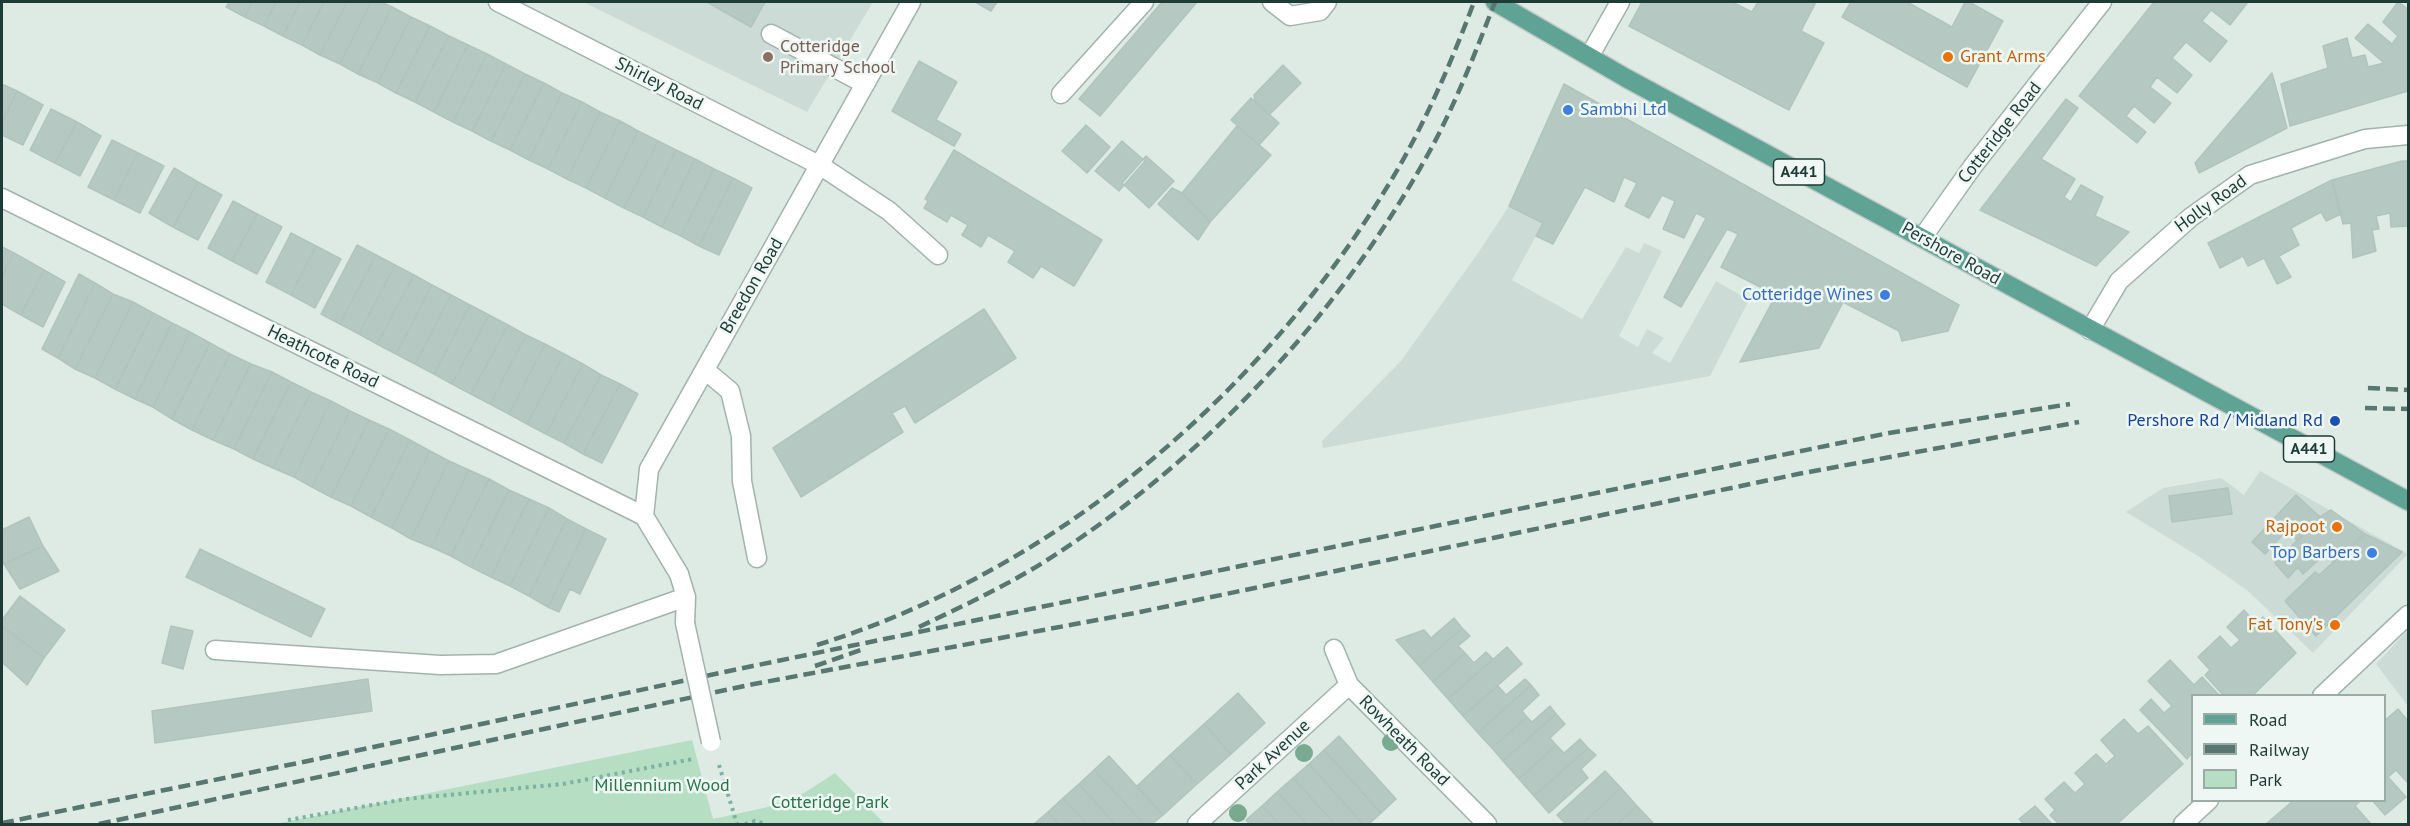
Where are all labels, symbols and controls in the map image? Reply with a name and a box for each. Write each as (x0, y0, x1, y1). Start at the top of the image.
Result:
place label: Cotteridge Primary School (780, 36, 895, 78)
place label: Grant Arms (1960, 46, 2046, 68)
marker: Cotteridge Primary School (761, 50, 775, 64)
marker: Grant Arms (1941, 50, 1955, 64)
street label: Shirley Road (611, 53, 707, 115)
street label: Cotteridge Road (1954, 78, 2046, 188)
place label: Sambhi Ltd (1580, 99, 1667, 121)
marker: Sambhi Ltd (1561, 103, 1575, 117)
road number: A441 (1774, 159, 1824, 185)
street label: Holly Road (2171, 171, 2251, 237)
street label: Pershore Road (1898, 218, 2004, 290)
street label: Breedon Road (716, 234, 788, 338)
place label: Cotteridge Wines (1742, 284, 1873, 306)
marker: Cotteridge Wines (1878, 288, 1892, 302)
street label: Heathcote Road (264, 321, 382, 393)
place label: Pershore Rd / Midland Rd (2127, 410, 2323, 432)
marker: Pershore Rd / Midland Rd (2328, 414, 2342, 428)
road number: A441 (2284, 436, 2334, 462)
place label: Rajpoot (2266, 516, 2325, 538)
marker: Rajpoot (2330, 520, 2344, 534)
place label: Top Barbers (2270, 542, 2360, 564)
marker: Top Barbers (2365, 546, 2379, 560)
place label: Fat Tony's (2248, 614, 2323, 636)
marker: Fat Tony's (2328, 618, 2342, 632)
street label: Rowheath Road (1354, 691, 1454, 791)
legend (2191, 694, 2386, 802)
text: Road (2249, 708, 2287, 731)
street label: Park Avenue (1231, 715, 1315, 795)
text: Railway (2249, 738, 2309, 761)
text: Park (2249, 768, 2282, 791)
park label: Millennium Wood (594, 775, 730, 797)
park label: Cotteridge Park (771, 792, 889, 814)

